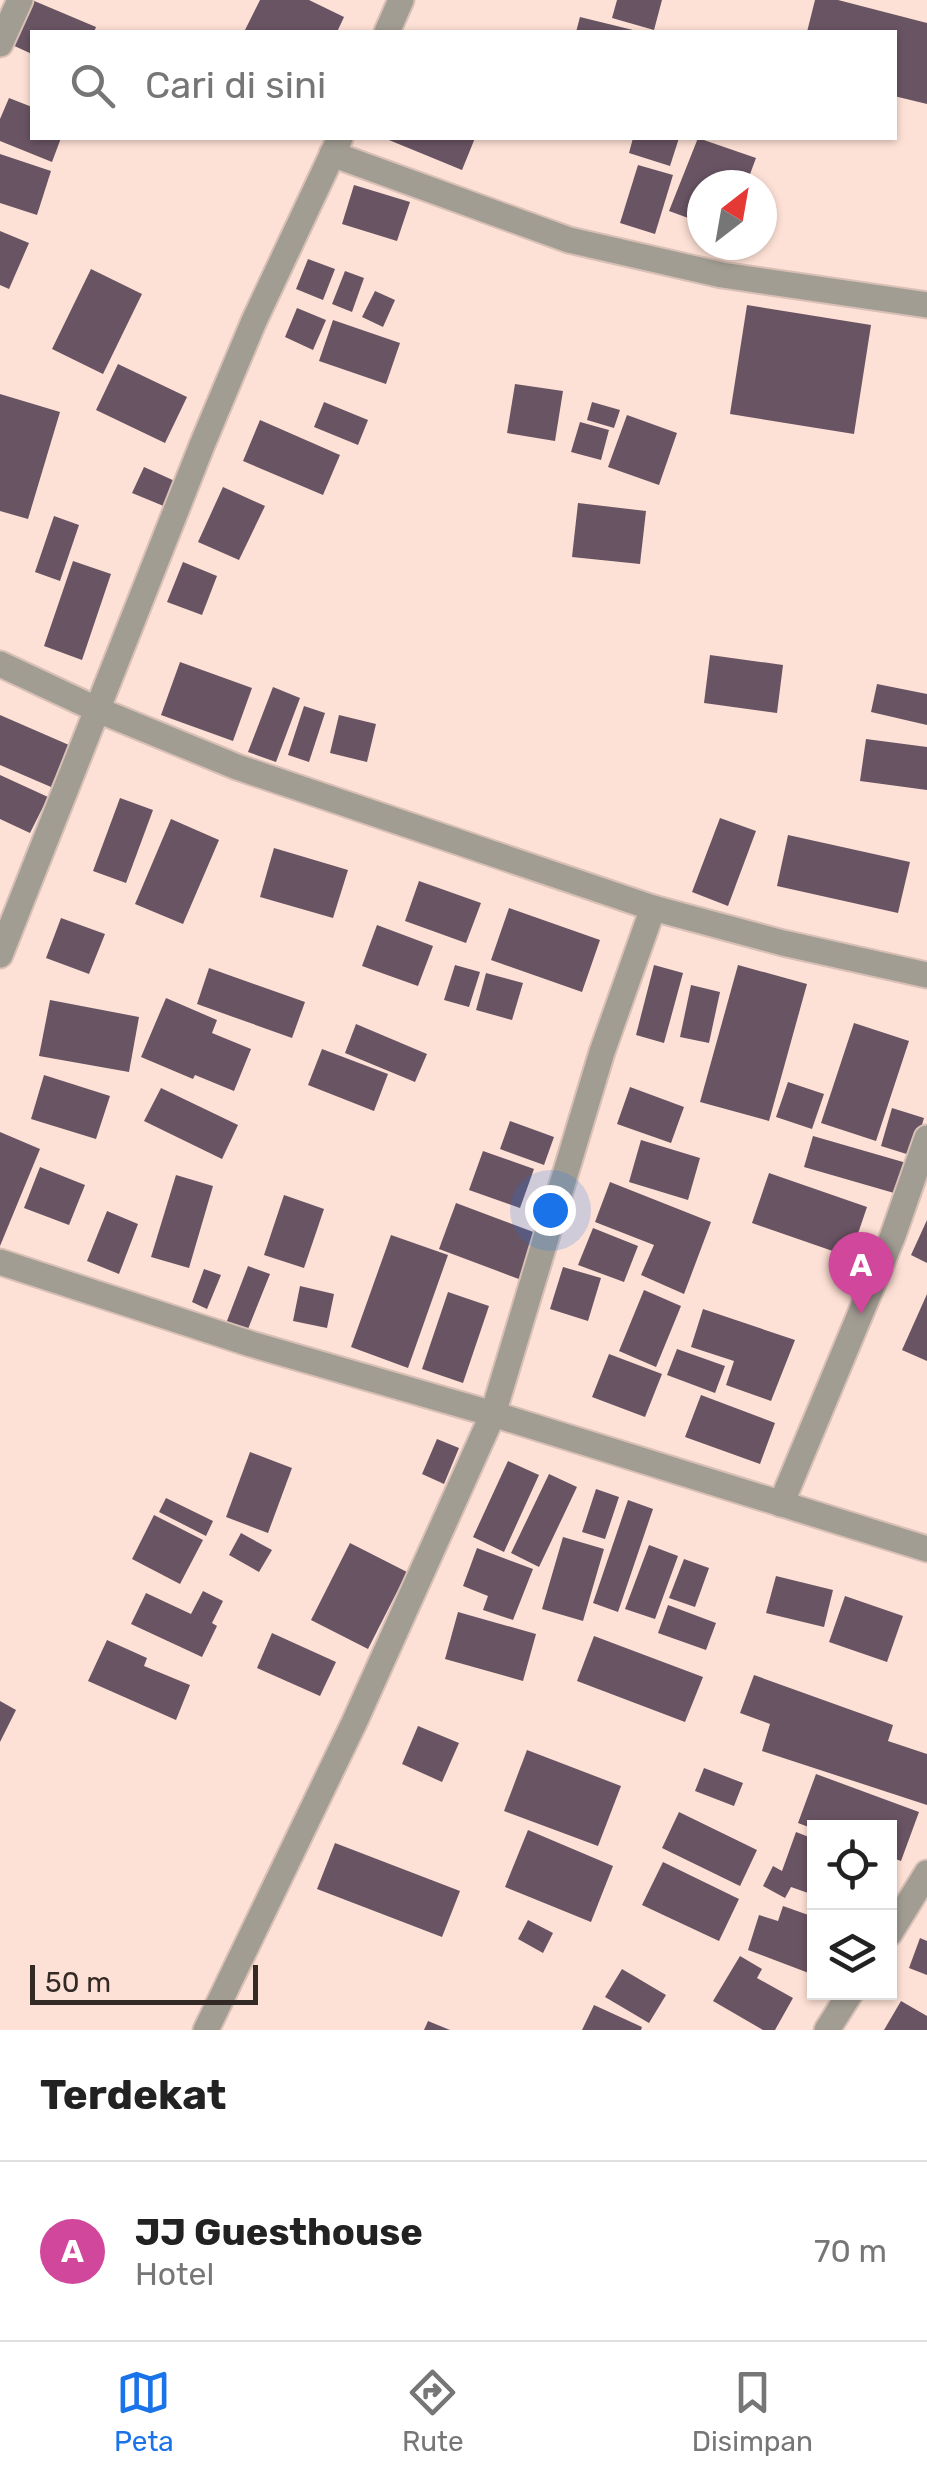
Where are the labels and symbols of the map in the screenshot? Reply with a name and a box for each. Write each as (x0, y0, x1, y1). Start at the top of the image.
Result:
north arrow (687, 170, 777, 260)
your location (525, 1185, 576, 1236)
pin: A (828, 1232, 894, 1314)
scale bar (30, 1960, 258, 2004)

